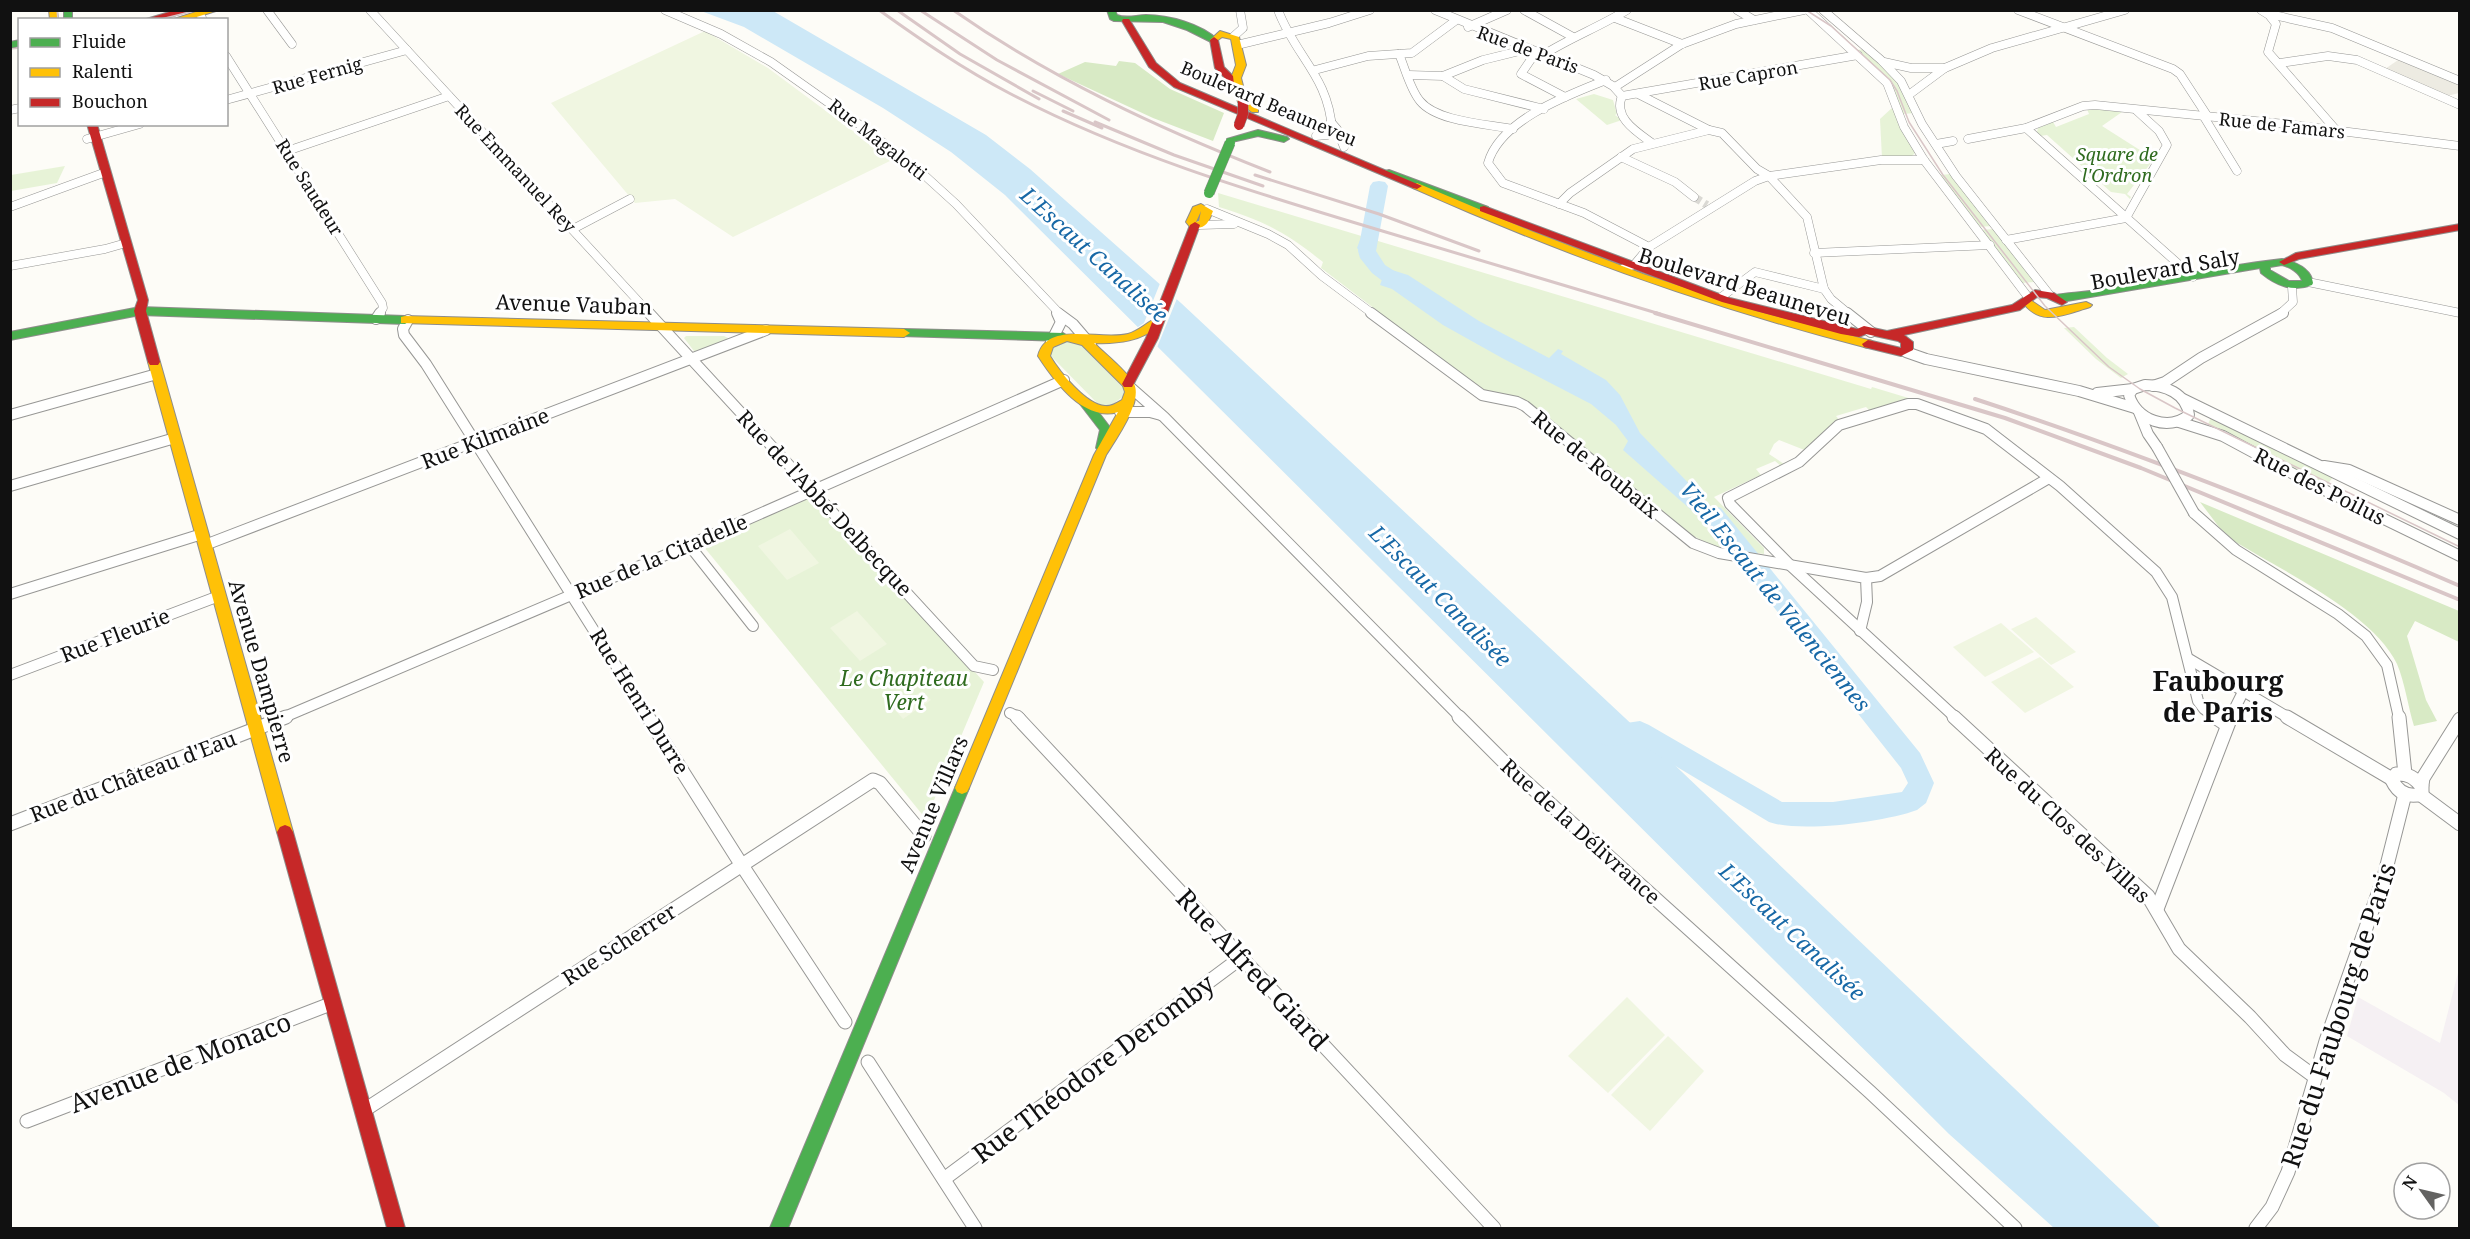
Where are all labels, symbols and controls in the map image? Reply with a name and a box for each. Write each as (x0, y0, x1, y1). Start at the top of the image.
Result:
legend (18, 18, 228, 126)
street label: Rue de Paris (1474, 20, 1582, 78)
text: Fluide (72, 29, 126, 53)
street label: Rue Fernig (269, 51, 365, 99)
street label: Rue Capron (1697, 54, 1800, 96)
street label: Boulevard Beauneveu (1177, 55, 1361, 151)
text: Ralenti (72, 59, 133, 83)
text: Bouchon (72, 89, 148, 113)
street label: Rue Magalotti (824, 93, 932, 185)
street label: Rue Emmanuel Rey (450, 99, 582, 238)
street label: Rue de Famars (2218, 106, 2346, 144)
street label: Rue Saudeur (271, 134, 349, 240)
park label: Square de l'Ordron (2076, 142, 2158, 187)
water label: L'Escaut Canalisée (1014, 179, 1175, 329)
street label: Boulevard Beauneveu (1635, 240, 1855, 332)
street label: Boulevard Saly (2088, 242, 2242, 296)
street label: Avenue Vauban (495, 287, 653, 321)
street label: Rue Kilmaine (417, 401, 553, 475)
street label: Rue de l'Abbé Delbecque (731, 404, 919, 602)
street label: Rue de Roubaix (1526, 404, 1666, 525)
street label: Rue des Poilus (2250, 441, 2390, 531)
water label: Vieil Escaut de Valenciennes (1674, 475, 1878, 717)
street label: Rue de la Citadelle (571, 507, 751, 605)
water label: L'Escaut Canalisée (1363, 517, 1519, 673)
street label: Avenue Dampierre (222, 576, 302, 766)
street label: Rue Fleurie (56, 601, 174, 669)
street label: Rue Henri Durre (584, 623, 696, 779)
district label: Faubourg de Paris (2152, 662, 2285, 730)
park label: Le Chapiteau Vert (839, 664, 968, 716)
street label: Rue du Château d'Eau (26, 724, 240, 828)
street label: Avenue Villars (892, 732, 974, 876)
street label: Rue du Clos des Villas (1979, 741, 2157, 909)
street label: Rue de la Délivrance (1495, 752, 1667, 910)
water label: L'Escaut Canalisée (1713, 855, 1873, 1007)
street label: Rue du Faubourg de Paris (2272, 858, 2404, 1172)
street label: Rue Alfred Giard (1169, 880, 1337, 1058)
street label: Rue Scherrer (556, 897, 682, 991)
street label: Rue Théodore Deromby (965, 965, 1222, 1171)
street label: Avenue de Monaco (64, 1003, 296, 1121)
north arrow (2392, 1161, 2452, 1221)
text: N (2397, 1171, 2422, 1194)

